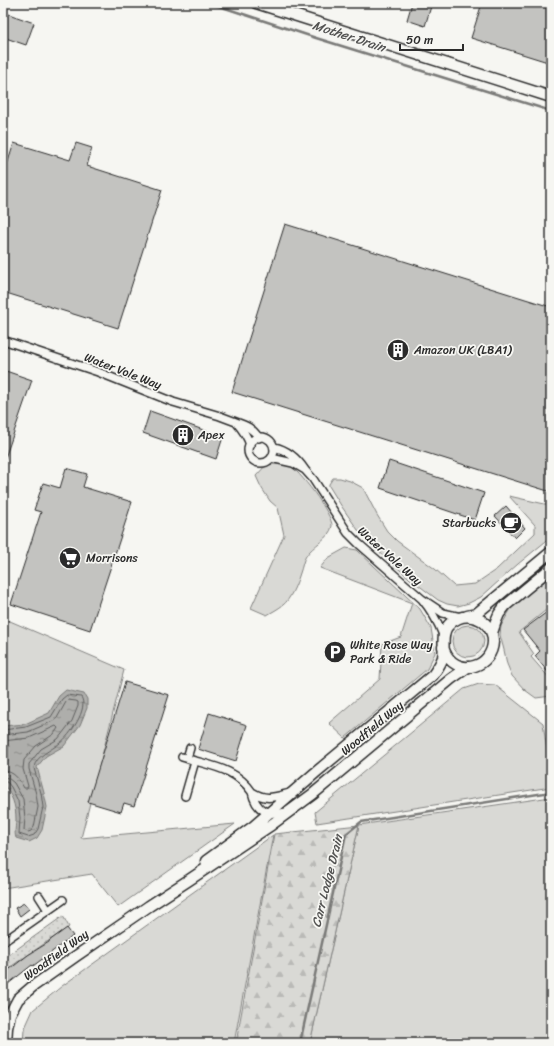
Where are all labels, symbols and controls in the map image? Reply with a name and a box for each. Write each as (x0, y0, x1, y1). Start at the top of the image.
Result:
water label: Mother Drain (310, 13, 390, 59)
scale bar (400, 26, 463, 52)
text: 50 m (406, 29, 433, 51)
building icon: Amazon UK (LBA1) (385, 337, 411, 363)
place label: Amazon UK (LBA1) (413, 339, 512, 361)
street label: Water Vole Way (81, 346, 166, 396)
building icon: Apex (170, 422, 196, 448)
place label: Apex (197, 424, 225, 446)
cafe icon: Starbucks (498, 510, 524, 536)
place label: Starbucks (442, 512, 496, 534)
street label: Water Vole Way (352, 521, 428, 592)
supermarket icon: Morrisons (57, 545, 83, 571)
place label: Morrisons (86, 547, 138, 569)
place label: White Rose Way Park & Ride (350, 634, 433, 670)
parking icon: White Rose Way Park & Ride (322, 639, 348, 665)
street label: Woodfield Way (336, 694, 409, 761)
water label: Carr Lodge Drain (304, 830, 350, 930)
street label: Woodfield Way (18, 923, 94, 986)

